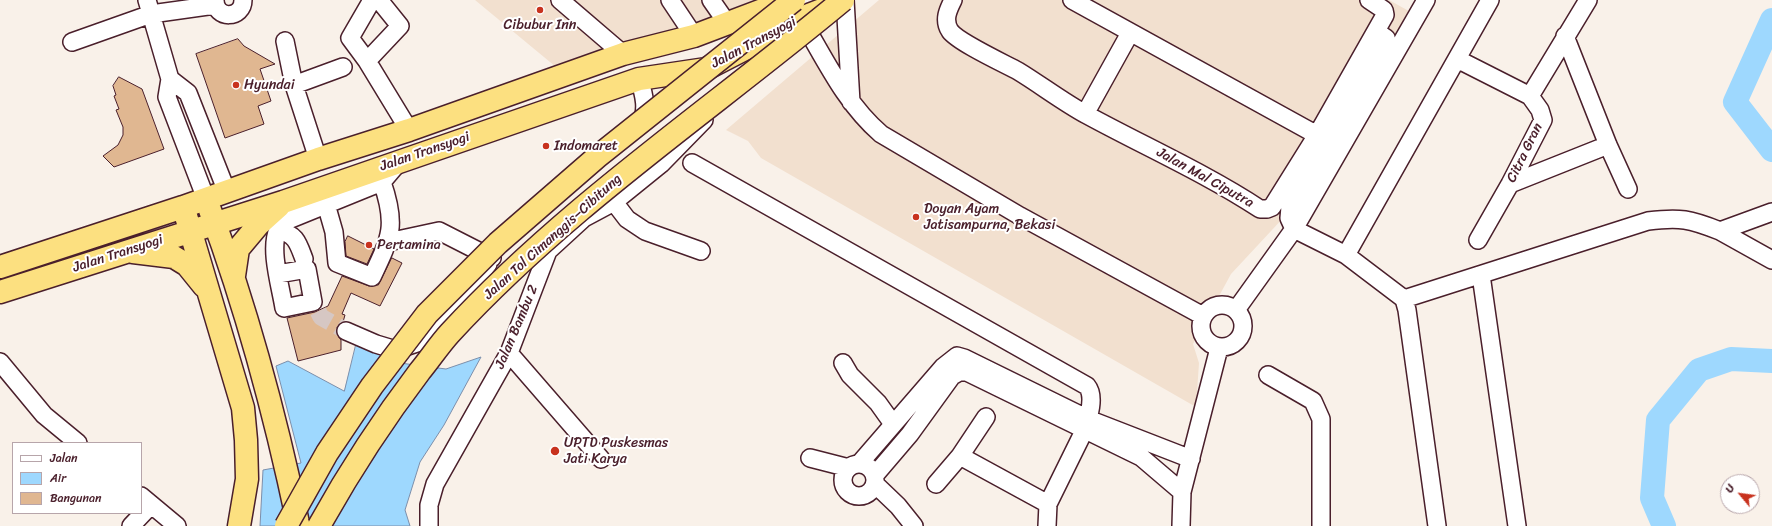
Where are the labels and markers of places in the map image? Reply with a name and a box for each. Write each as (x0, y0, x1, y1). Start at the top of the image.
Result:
marker: Cibubur Inn (535, 5, 545, 15)
place label: Cibubur Inn (504, 17, 576, 33)
place label: Hyundai (244, 77, 294, 93)
marker: Hyundai (231, 80, 241, 90)
place label: Indomaret (554, 138, 618, 154)
marker: Indomaret (541, 141, 551, 151)
place label: Doyan Ayam Jatisampurna, Bekasi (924, 201, 1055, 234)
marker: Doyan Ayam Jatisampurna, Bekasi (911, 212, 921, 222)
place label: Pertamina (377, 237, 441, 253)
marker: Pertamina (364, 240, 374, 250)
place label: UPTD Puskesmas Jati Karya (564, 435, 668, 468)
marker: UPTD Puskesmas Jati Karya (549, 445, 561, 457)

